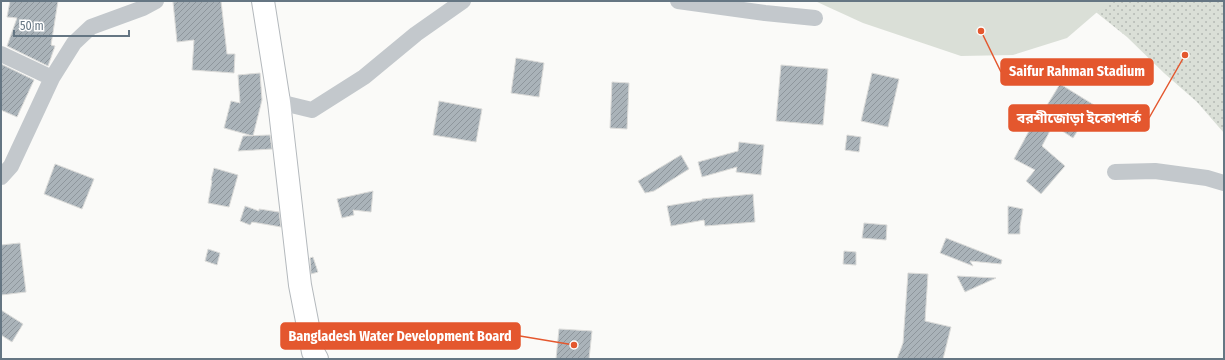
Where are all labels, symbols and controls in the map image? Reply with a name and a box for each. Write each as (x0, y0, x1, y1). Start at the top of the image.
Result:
scale bar (14, 12, 129, 38)
text: 50 m (20, 19, 44, 33)
callout: Saifur Rahman Stadium (1001, 59, 1153, 85)
text: Saifur Rahman Stadium (1009, 63, 1145, 80)
callout: বরশীজোড়া ইকোপার্ক (1009, 105, 1149, 131)
text: বরশীজোড়া ইকোপার্ক (1016, 109, 1142, 127)
callout: Bangladesh Water Development Board (281, 323, 520, 349)
text: Bangladesh Water Development Board (288, 328, 512, 345)

